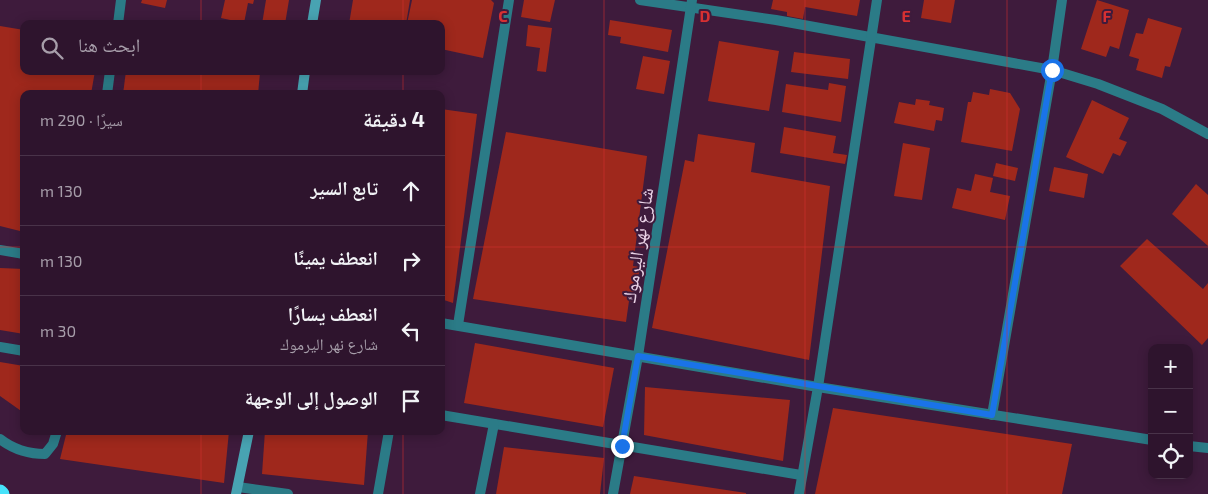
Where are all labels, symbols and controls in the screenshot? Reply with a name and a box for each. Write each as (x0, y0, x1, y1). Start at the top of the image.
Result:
text: C (498, 6, 508, 25)
text: D (700, 6, 711, 25)
text: E (901, 6, 911, 25)
text: F (1103, 6, 1112, 25)
search box (20, 20, 445, 75)
text: ابحث هنا (78, 33, 140, 56)
icon: search (38, 34, 66, 62)
route start (1041, 59, 1064, 82)
text: 4 دقيقة (363, 106, 425, 131)
text: سيرًا · 290 m (40, 110, 123, 129)
text: تابع السير (311, 176, 378, 199)
icon: ahead (397, 177, 425, 205)
text: 130 m (40, 181, 83, 200)
street label: شارع نهر اليرموك (617, 186, 658, 304)
text: انعطف يمينًا (293, 246, 378, 269)
icon: right (397, 247, 425, 275)
text: 130 m (40, 251, 83, 270)
text: انعطف يسارًا (288, 302, 378, 325)
icon: left (397, 317, 425, 345)
text: 30 m (40, 321, 76, 340)
text: شارع نهر اليرموك (280, 334, 378, 353)
map controls (1148, 344, 1193, 479)
button: + (1148, 344, 1193, 389)
text: الوصول إلى الوجهة (245, 386, 378, 409)
icon: arrive (397, 387, 425, 415)
button: − (1148, 389, 1193, 434)
button: locate (1148, 434, 1193, 479)
route end (611, 435, 634, 458)

